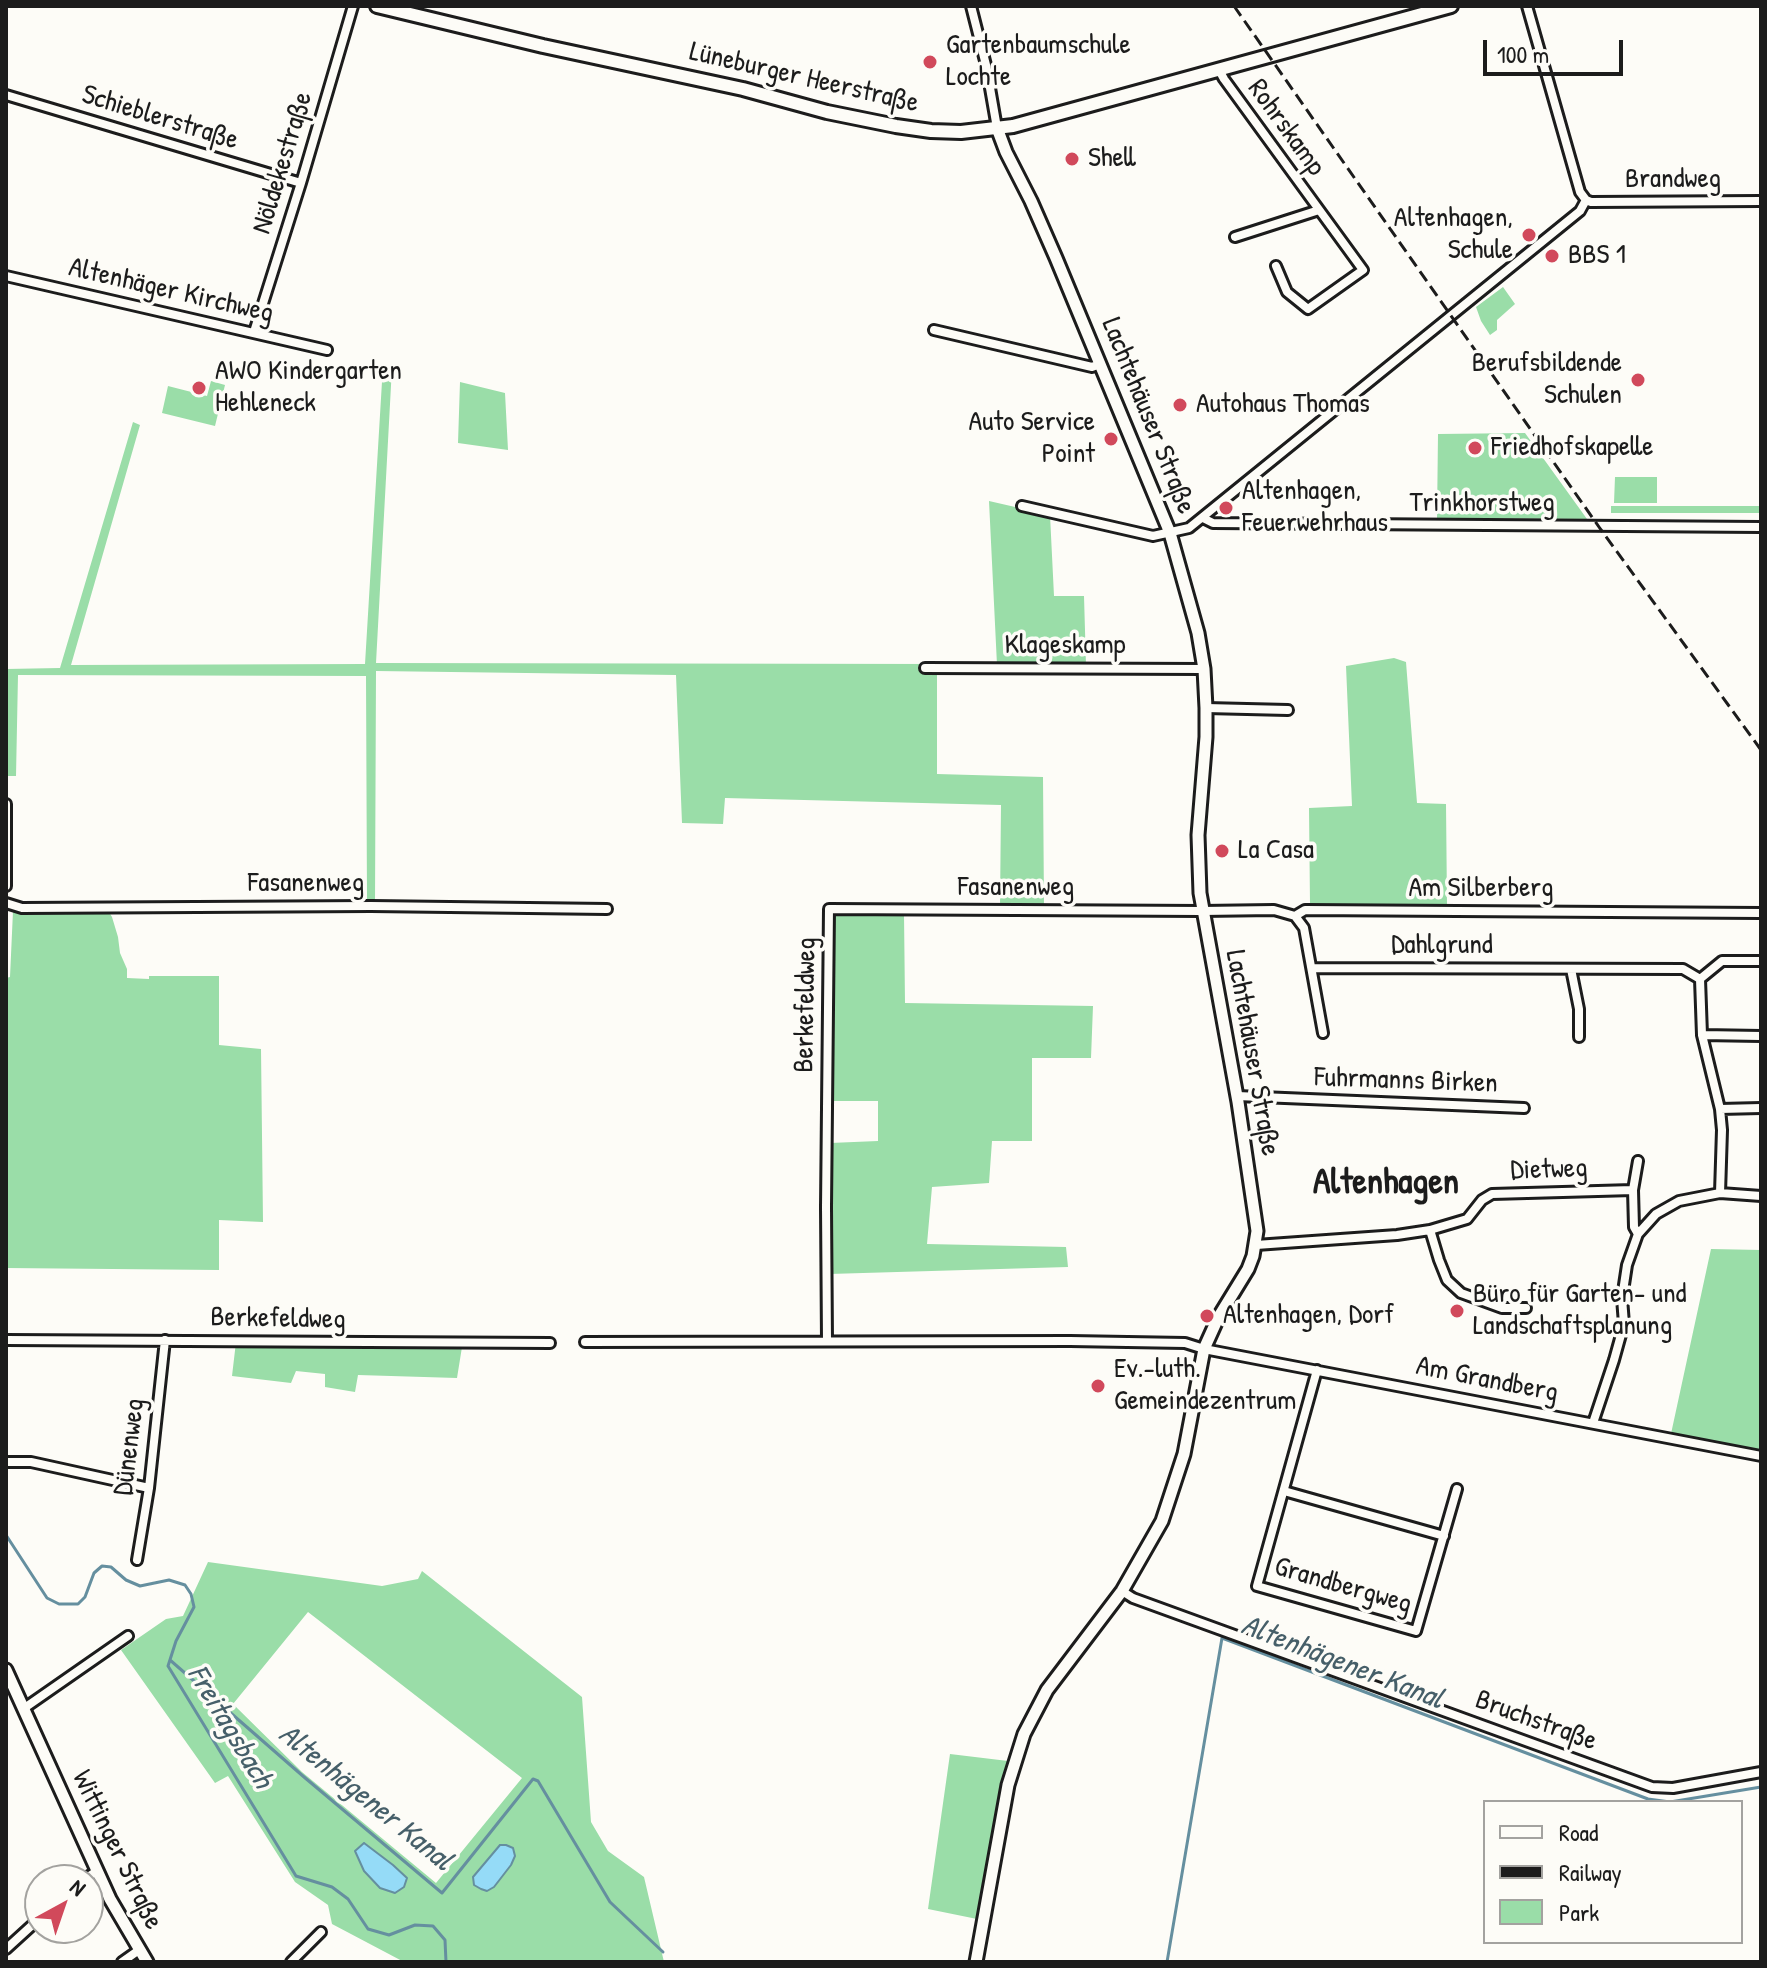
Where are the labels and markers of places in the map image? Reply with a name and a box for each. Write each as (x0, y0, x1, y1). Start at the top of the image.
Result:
place label: Gartenbaumschule Lochte (946, 29, 1131, 95)
marker: Gartenbaumschule Lochte (921, 53, 939, 71)
place label: Shell (1088, 142, 1136, 176)
marker: Shell (1063, 150, 1081, 168)
place label: Altenhagen, Schule (1394, 202, 1513, 268)
marker: Altenhagen, Schule (1520, 226, 1538, 244)
place label: BBS 1 (1568, 239, 1626, 273)
marker: BBS 1 (1543, 247, 1561, 265)
place label: Berufsbildende Schulen (1472, 347, 1622, 413)
place label: AWO Kindergarten Hehleneck (215, 355, 402, 421)
marker: Berufsbildende Schulen (1629, 371, 1647, 389)
marker: AWO Kindergarten Hehleneck (190, 379, 208, 397)
place label: Autohaus Thomas (1196, 388, 1370, 422)
marker: Autohaus Thomas (1171, 396, 1189, 414)
place label: Auto Service Point (969, 406, 1095, 472)
marker: Auto Service Point (1102, 430, 1120, 448)
place label: Friedhofskapelle (1491, 431, 1653, 465)
marker: Friedhofskapelle (1466, 439, 1484, 457)
place label: Altenhagen, Feuerwehrhaus (1242, 475, 1388, 541)
marker: Altenhagen, Feuerwehrhaus (1217, 499, 1235, 517)
place label: La Casa (1238, 834, 1314, 868)
marker: La Casa (1213, 842, 1231, 860)
place label: Büro für Garten- und Landschaftsplanung (1473, 1278, 1687, 1344)
place label: Altenhagen, Dorf (1223, 1299, 1394, 1333)
marker: Büro für Garten- und Landschaftsplanung (1448, 1302, 1466, 1320)
marker: Altenhagen, Dorf (1198, 1307, 1216, 1325)
place label: Ev.-luth. Gemeindezentrum (1114, 1353, 1296, 1419)
marker: Ev.-luth. Gemeindezentrum (1089, 1377, 1107, 1395)

